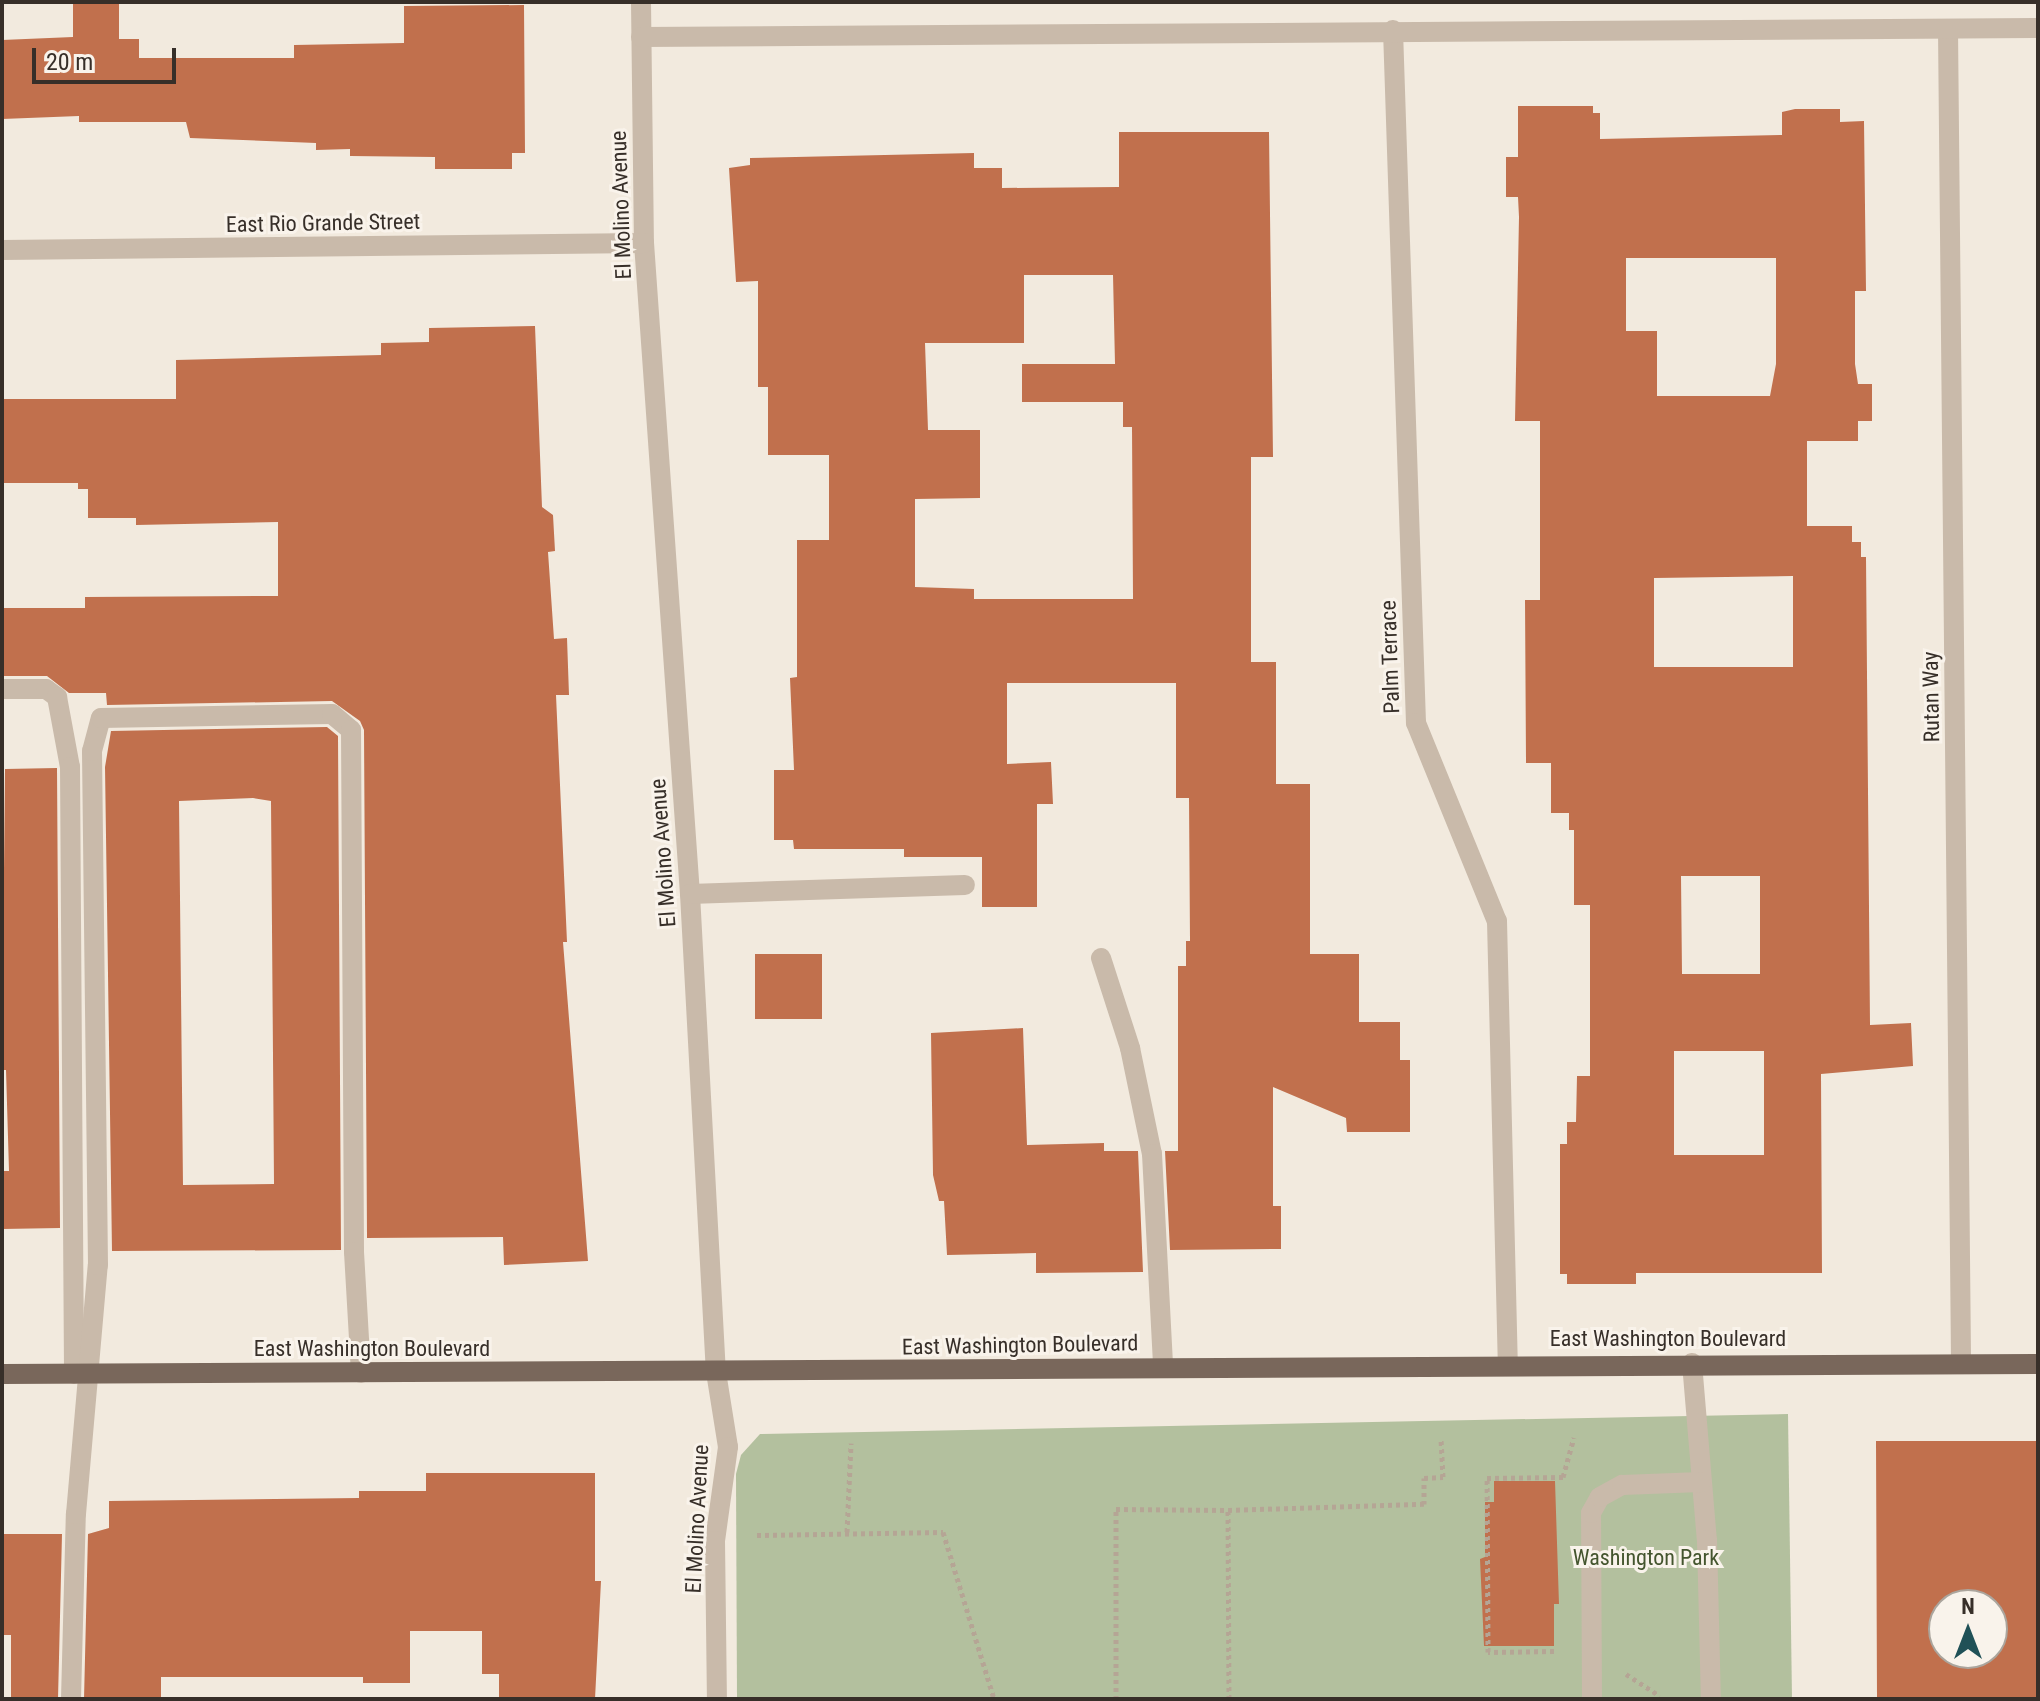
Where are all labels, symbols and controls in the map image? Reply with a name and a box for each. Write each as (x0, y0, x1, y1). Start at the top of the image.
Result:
scale bar (36, 32, 180, 82)
text: 20 m (46, 48, 93, 76)
street label: El Molino Avenue (605, 130, 637, 280)
street label: East Rio Grande Street (226, 208, 420, 238)
street label: Palm Terrace (1375, 600, 1405, 714)
street label: Rutan Way (1917, 651, 1945, 743)
street label: El Molino Avenue (645, 778, 681, 928)
street label: East Washington Boulevard (1550, 1326, 1786, 1352)
street label: East Washington Boulevard (902, 1330, 1138, 1360)
street label: East Washington Boulevard (254, 1336, 490, 1362)
street label: El Molino Avenue (680, 1444, 714, 1594)
park label: Washington Park (1573, 1545, 1719, 1571)
north arrow (1928, 1589, 2008, 1669)
text: N (1961, 1594, 1975, 1619)

